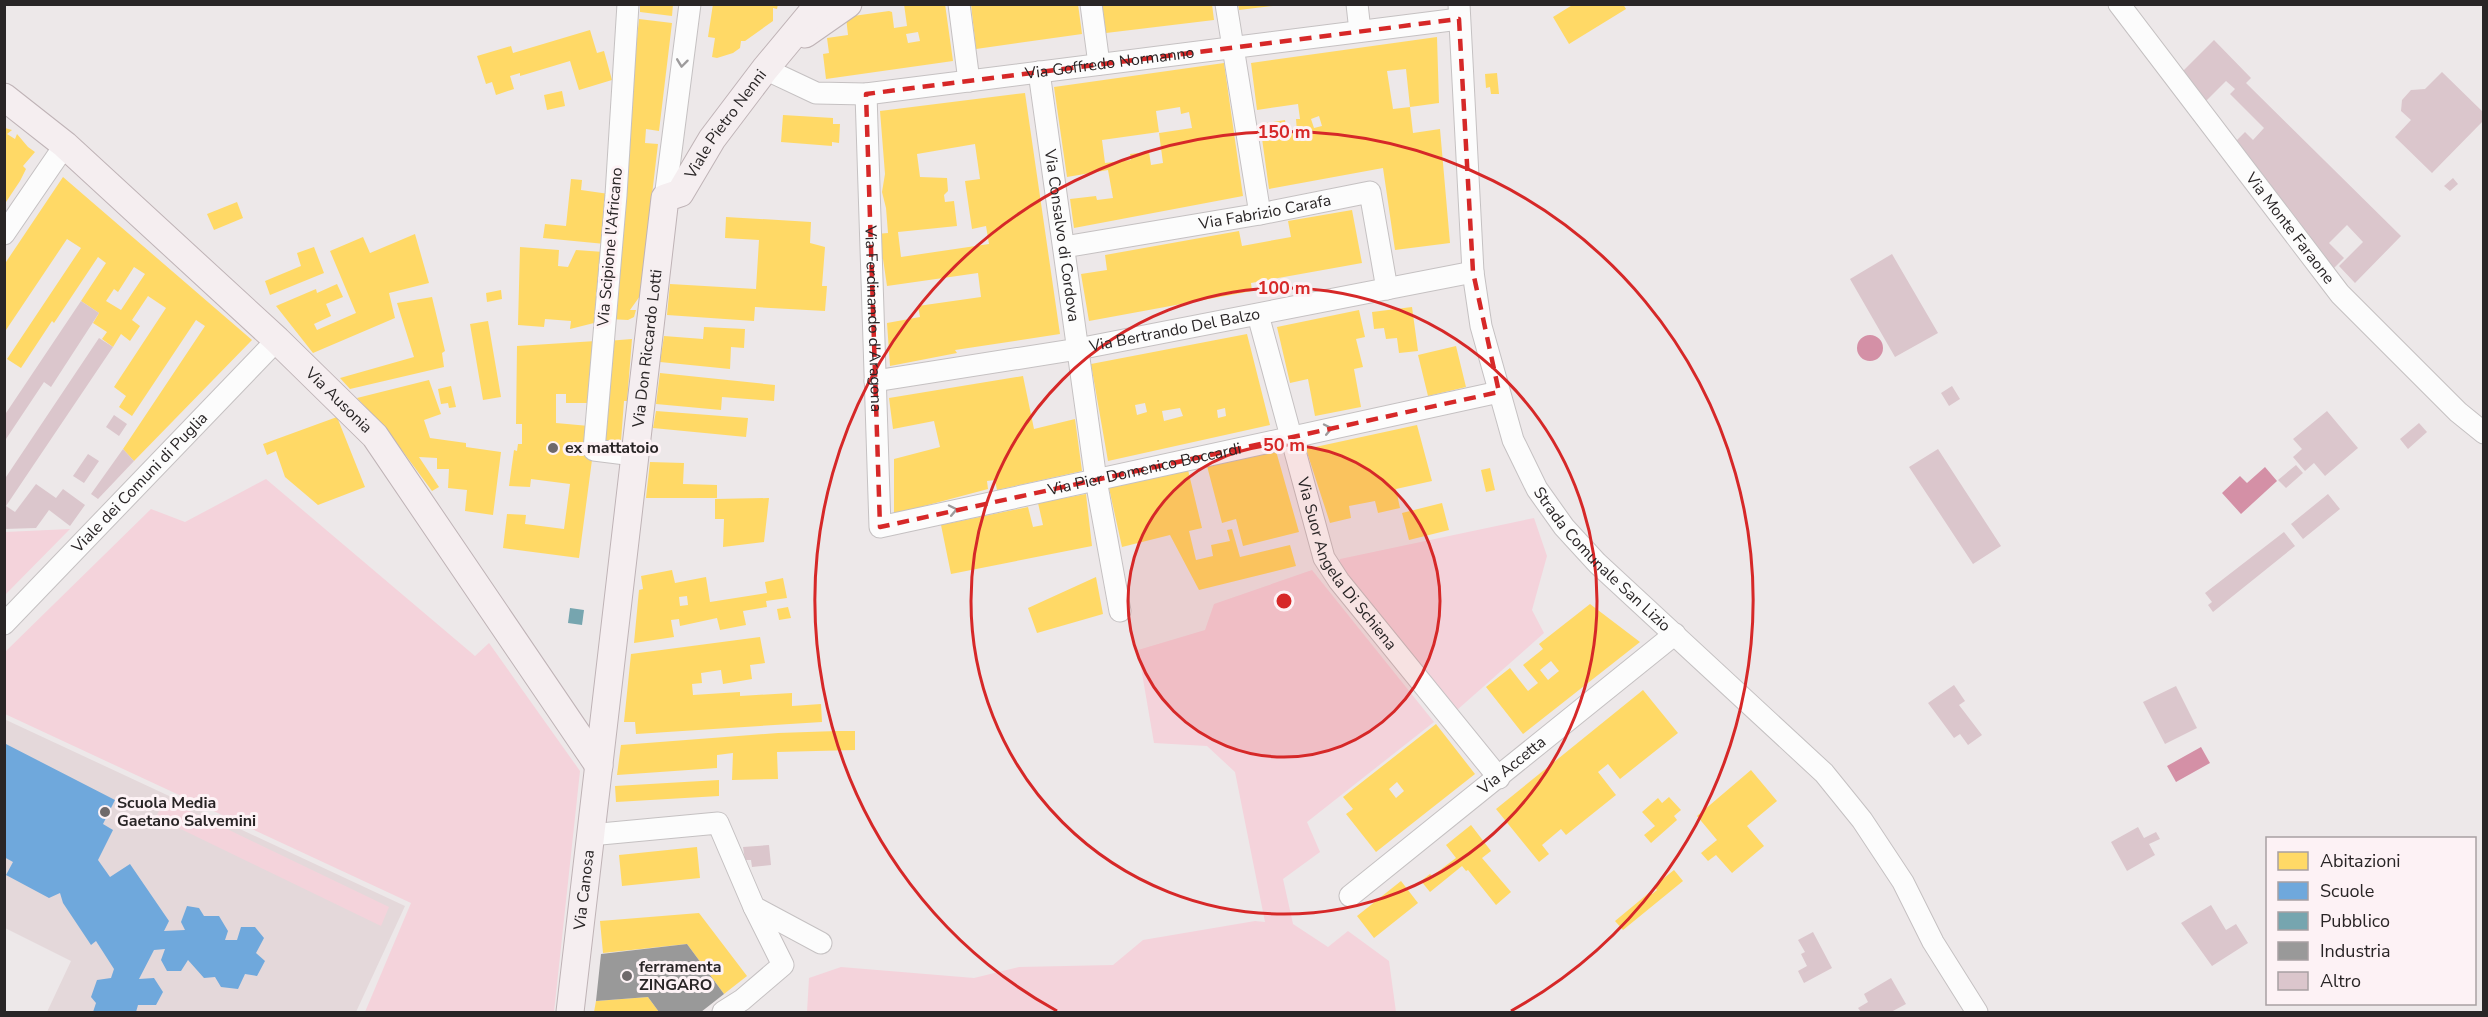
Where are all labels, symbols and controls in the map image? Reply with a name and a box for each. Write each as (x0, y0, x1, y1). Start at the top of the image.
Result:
street label: Via Goffredo Normanno (1023, 42, 1196, 85)
one-way arrow (677, 58, 689, 67)
street label: Viale Pietro Nenni (679, 65, 772, 184)
text: 150 m (1257, 120, 1311, 144)
street label: Via Consalvo di Cordova (1039, 147, 1085, 323)
street label: Via Scipione l'Africano (592, 166, 628, 329)
street label: Via Monte Faraone (2240, 167, 2340, 289)
street label: Via Fabrizio Carafa (1196, 189, 1333, 235)
street label: Via Ferdinando d'Aragona (859, 224, 887, 413)
street label: Via Don Riccardo Lotti (627, 268, 668, 430)
text: 100 m (1257, 276, 1311, 300)
street label: Via Bertrando Del Balzo (1086, 303, 1262, 358)
street label: Via Ausonia (300, 362, 377, 438)
street label: Viale dei Comuni di Puglia (66, 407, 213, 559)
one-way arrow (1323, 423, 1333, 436)
text: 50 m (1263, 433, 1305, 457)
place label: ex mattatoio (565, 437, 659, 459)
street label: Via Pier Domenico Boccardi (1045, 438, 1243, 501)
marker: ex mattatoio (546, 441, 560, 455)
street label: Via Suor Angela Di Schiena (1291, 474, 1402, 655)
street label: Strada Comunale San Lizio (1528, 483, 1676, 637)
one-way arrow (948, 505, 958, 518)
centre of rings (1274, 591, 1294, 611)
street label: Via Accetta (1473, 731, 1551, 800)
place label: Scuola Media Gaetano Salvemini (117, 792, 256, 832)
marker: Scuola Media Gaetano Salvemini (98, 805, 112, 819)
legend (2266, 837, 2476, 1005)
street label: Via Canosa (569, 849, 600, 932)
text: Abitazioni (2320, 849, 2401, 873)
text: Scuole (2320, 879, 2374, 903)
text: Pubblico (2320, 909, 2390, 933)
text: Industria (2320, 939, 2390, 963)
place label: ferramenta ZINGARO (639, 956, 721, 996)
marker: ferramenta ZINGARO (620, 969, 634, 983)
text: Altro (2320, 969, 2361, 993)

